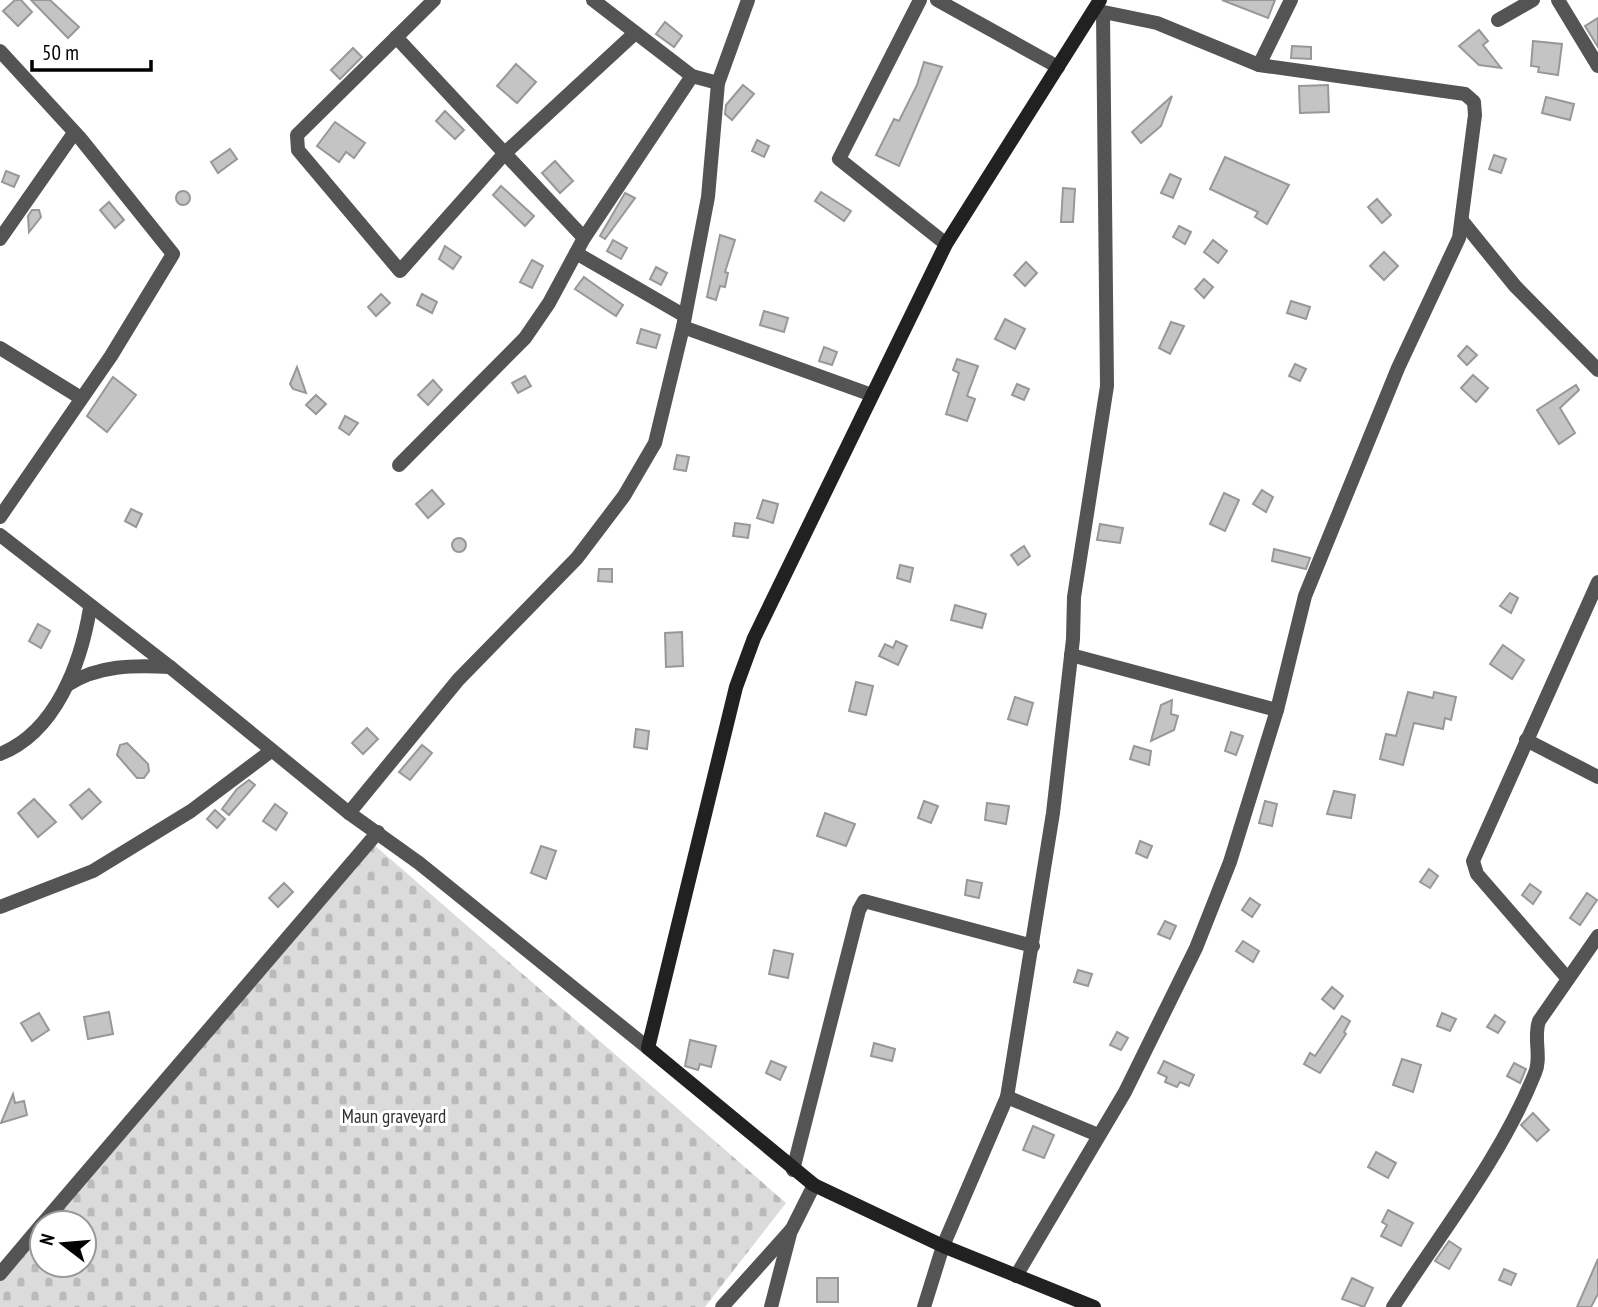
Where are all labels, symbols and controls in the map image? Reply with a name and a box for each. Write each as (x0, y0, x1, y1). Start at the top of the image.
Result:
scale bar (32, 28, 150, 72)
text: 50 m (42, 39, 79, 66)
park label: Maun graveyard (342, 1104, 446, 1128)
north arrow (28, 1209, 98, 1279)
text: N (34, 1231, 60, 1248)

